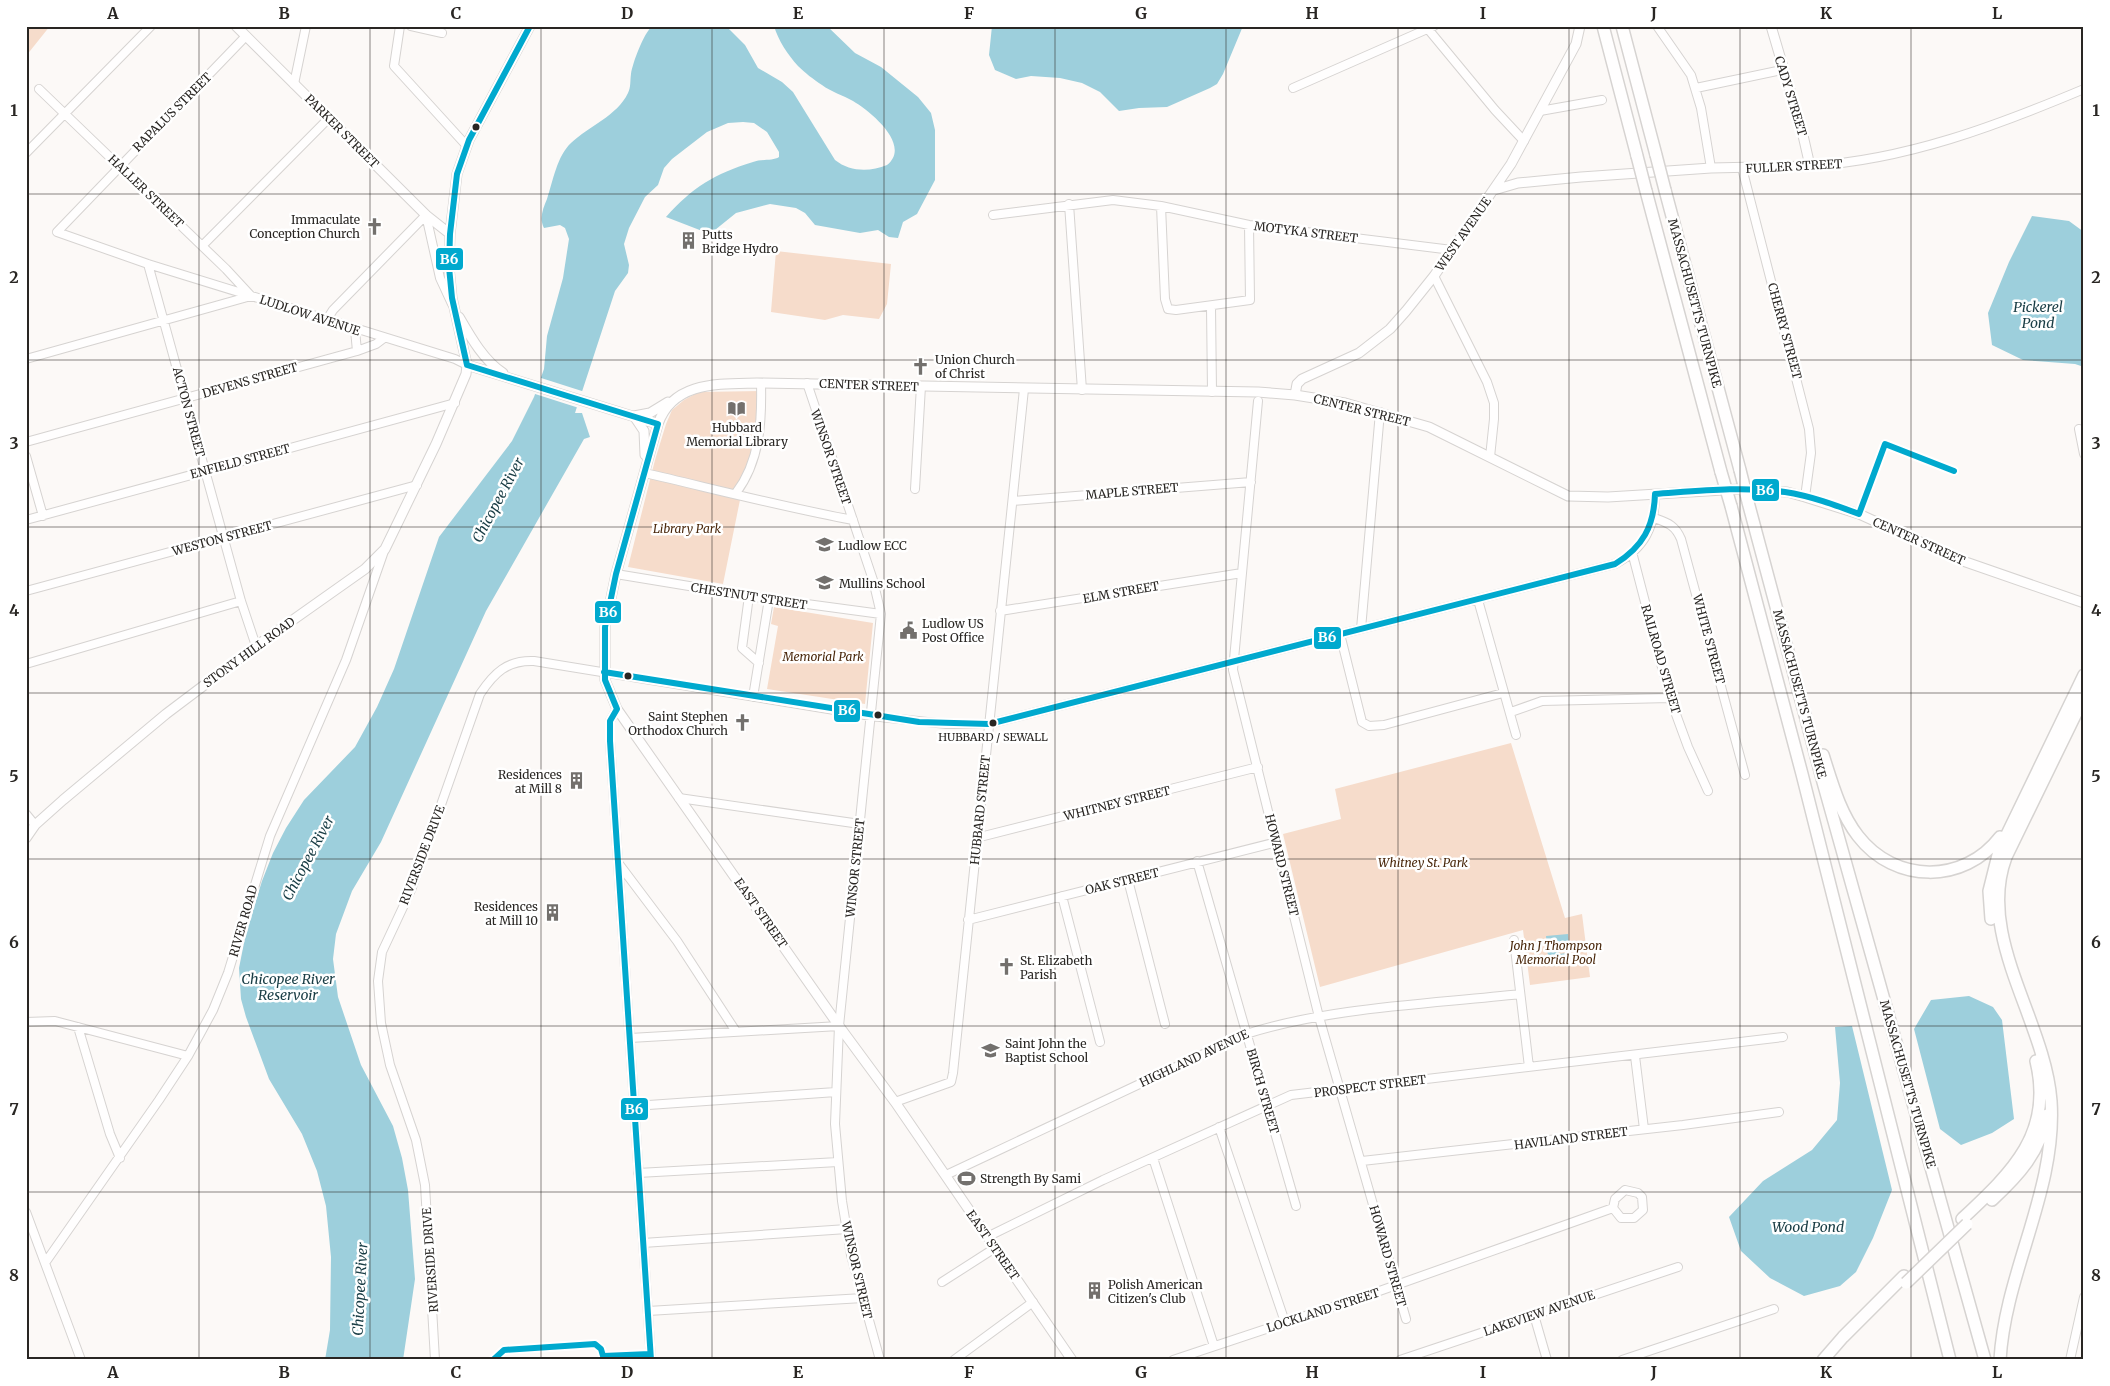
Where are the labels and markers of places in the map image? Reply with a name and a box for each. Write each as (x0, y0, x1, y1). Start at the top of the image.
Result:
unlabelled marker (471, 122, 481, 132)
place label: Immaculate Conception Church (250, 212, 360, 241)
church icon: Immaculate Conception Church (364, 216, 384, 236)
place label: Putts Bridge Hydro (702, 227, 778, 256)
building icon: Putts Bridge Hydro (678, 231, 698, 251)
place label: Union Church of Christ (935, 352, 1015, 381)
church icon: Union Church of Christ (911, 356, 931, 376)
library icon: Hubbard Memorial Library (727, 398, 747, 418)
place label: Hubbard Memorial Library (686, 420, 788, 449)
school or university icon: Ludlow ECC (814, 535, 834, 555)
place label: Ludlow ECC (838, 538, 907, 553)
school or university icon: Mullins School (815, 573, 835, 593)
place label: Mullins School (839, 576, 925, 591)
place label: Ludlow US Post Office (922, 616, 984, 645)
public building icon: Ludlow US Post Office (898, 620, 918, 640)
unlabelled marker (623, 671, 633, 681)
place label: Saint Stephen Orthodox Church (628, 709, 728, 738)
unlabelled marker (873, 710, 883, 720)
church icon: Saint Stephen Orthodox Church (732, 713, 752, 733)
marker: HUBBARD / SEWALL (988, 718, 998, 728)
place label: HUBBARD / SEWALL (938, 730, 1048, 744)
place label: Residences at Mill 8 (498, 767, 562, 796)
building icon: Residences at Mill 8 (566, 771, 586, 791)
place label: Residences at Mill 10 (474, 899, 538, 928)
building icon: Residences at Mill 10 (542, 903, 562, 923)
place label: St. Elizabeth Parish (1020, 953, 1092, 982)
church icon: St. Elizabeth Parish (996, 957, 1016, 977)
place label: Saint John the Baptist School (1005, 1036, 1088, 1065)
school or university icon: Saint John the Baptist School (981, 1040, 1001, 1060)
sports icon: Strength By Sami (956, 1168, 976, 1188)
place label: Strength By Sami (980, 1171, 1081, 1186)
place label: Polish American Citizen's Club (1108, 1277, 1203, 1306)
building icon: Polish American Citizen's Club (1084, 1281, 1104, 1301)

